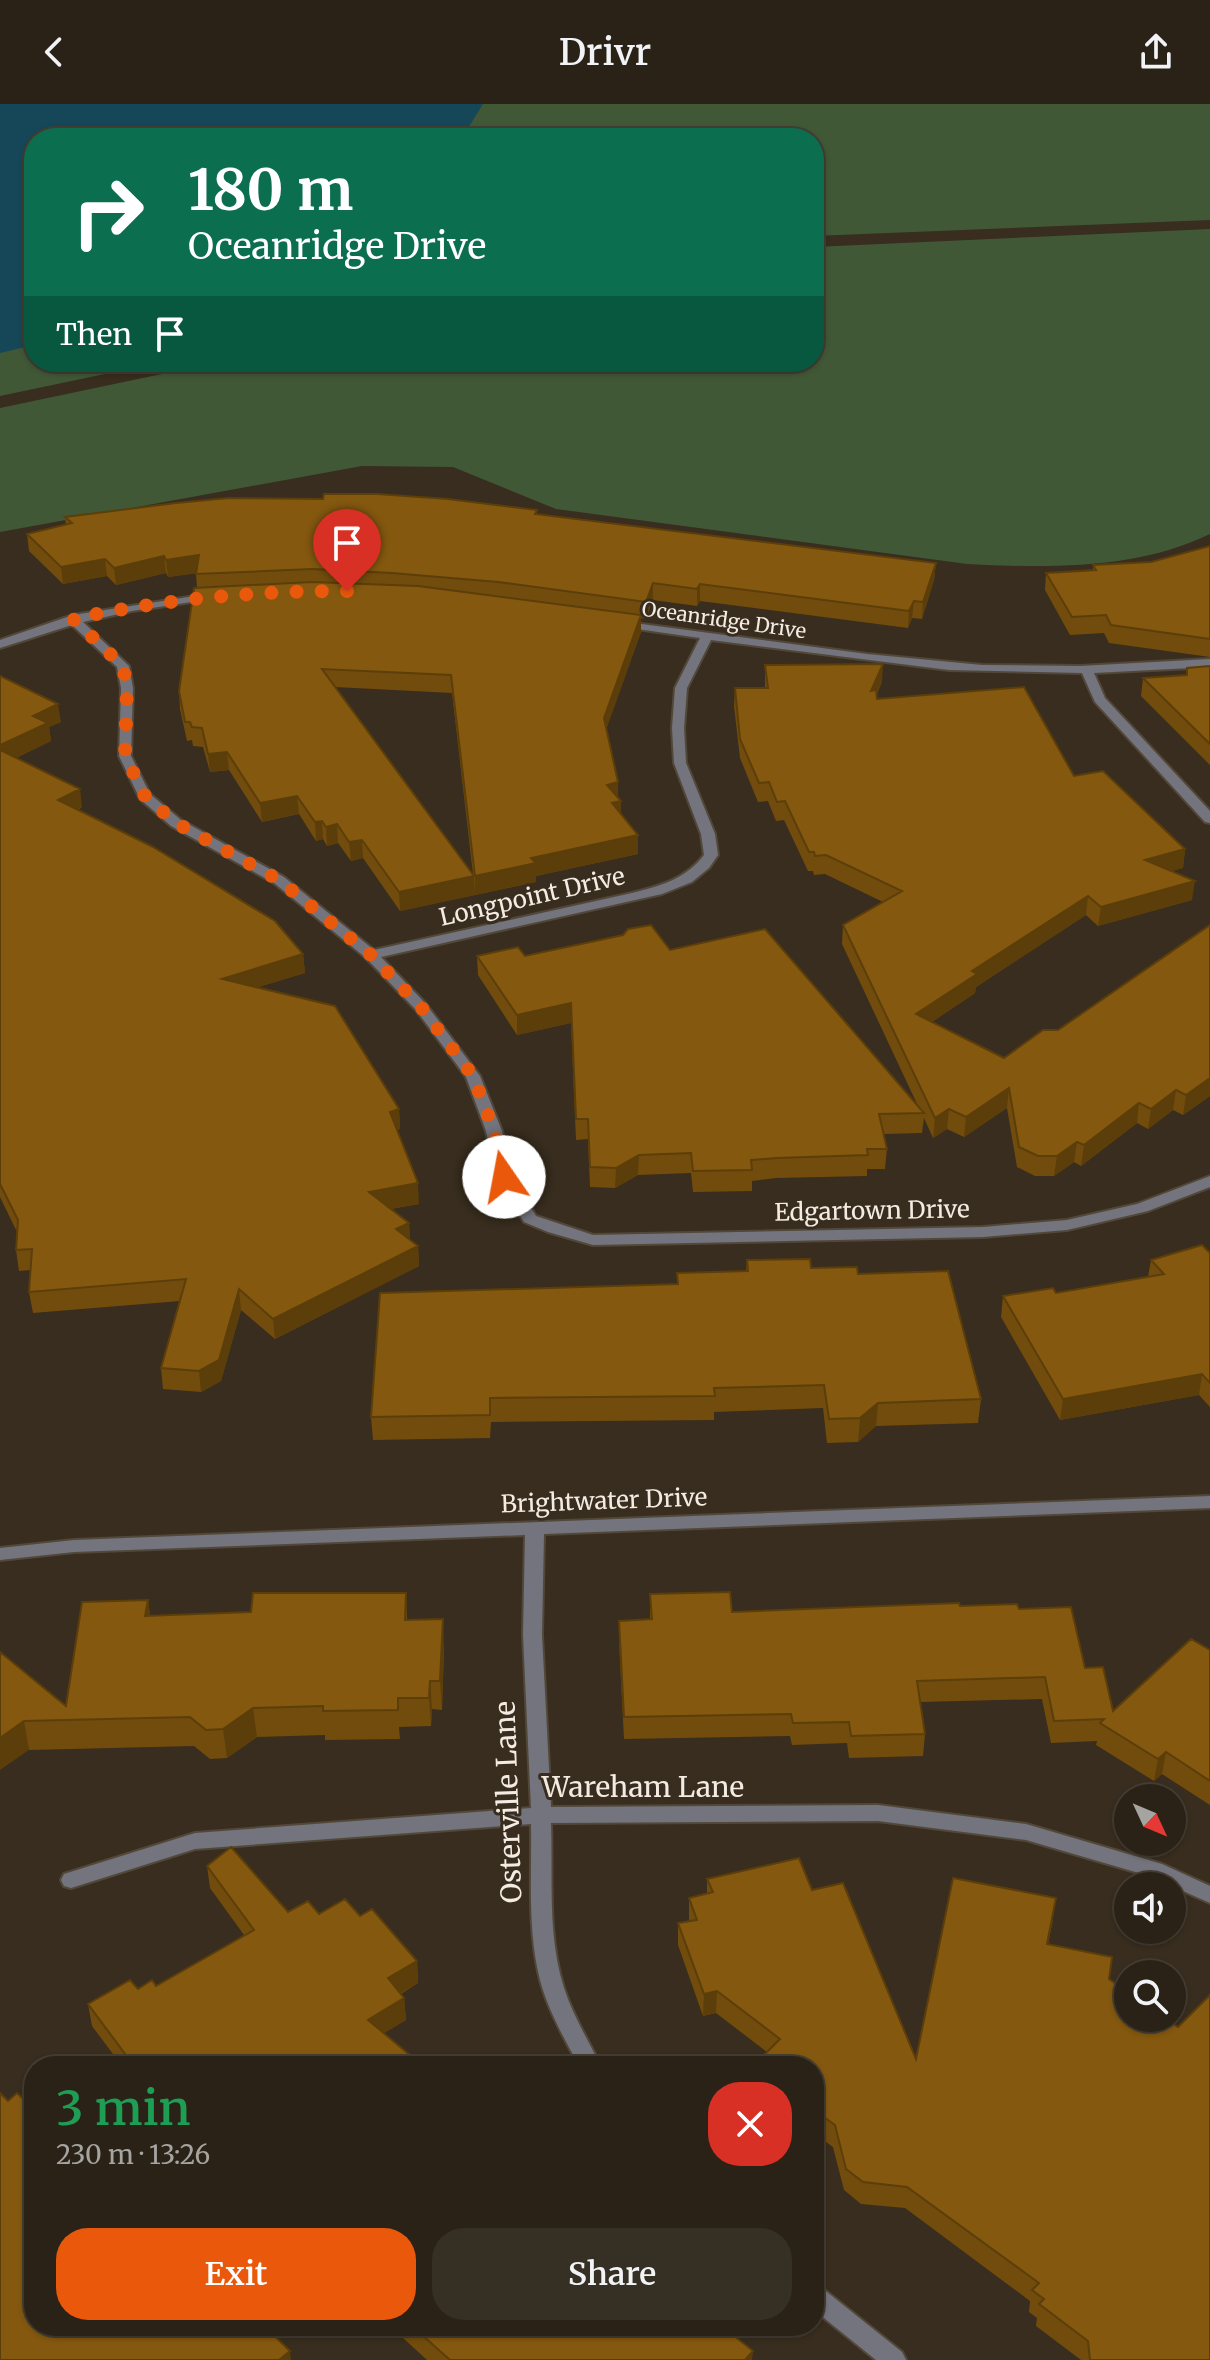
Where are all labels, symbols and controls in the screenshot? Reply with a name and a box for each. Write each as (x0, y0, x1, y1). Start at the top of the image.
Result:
icon: back (32, 30, 76, 74)
text: Drivr (559, 30, 651, 75)
icon: share (1134, 30, 1178, 74)
text: 180 m (188, 155, 353, 225)
icon: right (56, 160, 160, 264)
text: Oceanridge Drive (188, 224, 486, 269)
icon: arrive (148, 312, 192, 356)
text: Then (56, 315, 132, 353)
pin (313, 509, 381, 591)
icon: arrive (325, 521, 369, 565)
street label: Oceanridge Drive (640, 596, 808, 643)
street label: Longpoint Drive (436, 860, 628, 933)
position arrow (462, 1135, 546, 1219)
street label: Edgartown Drive (774, 1193, 970, 1228)
street label: Brightwater Drive (500, 1481, 708, 1520)
street label: Osterville Lane (486, 1700, 530, 1904)
street label: Wareham Lane (541, 1769, 744, 1805)
north arrow (1114, 1784, 1186, 1856)
map controls (1114, 1784, 1186, 2032)
button: sound (1114, 1872, 1186, 1944)
button: search (1114, 1960, 1186, 2032)
text: 3 min (56, 2078, 191, 2138)
button: close (708, 2082, 792, 2166)
text: 230 m · 13:26 (56, 2138, 210, 2171)
button: Exit (56, 2228, 416, 2320)
button: Share (432, 2228, 792, 2320)

